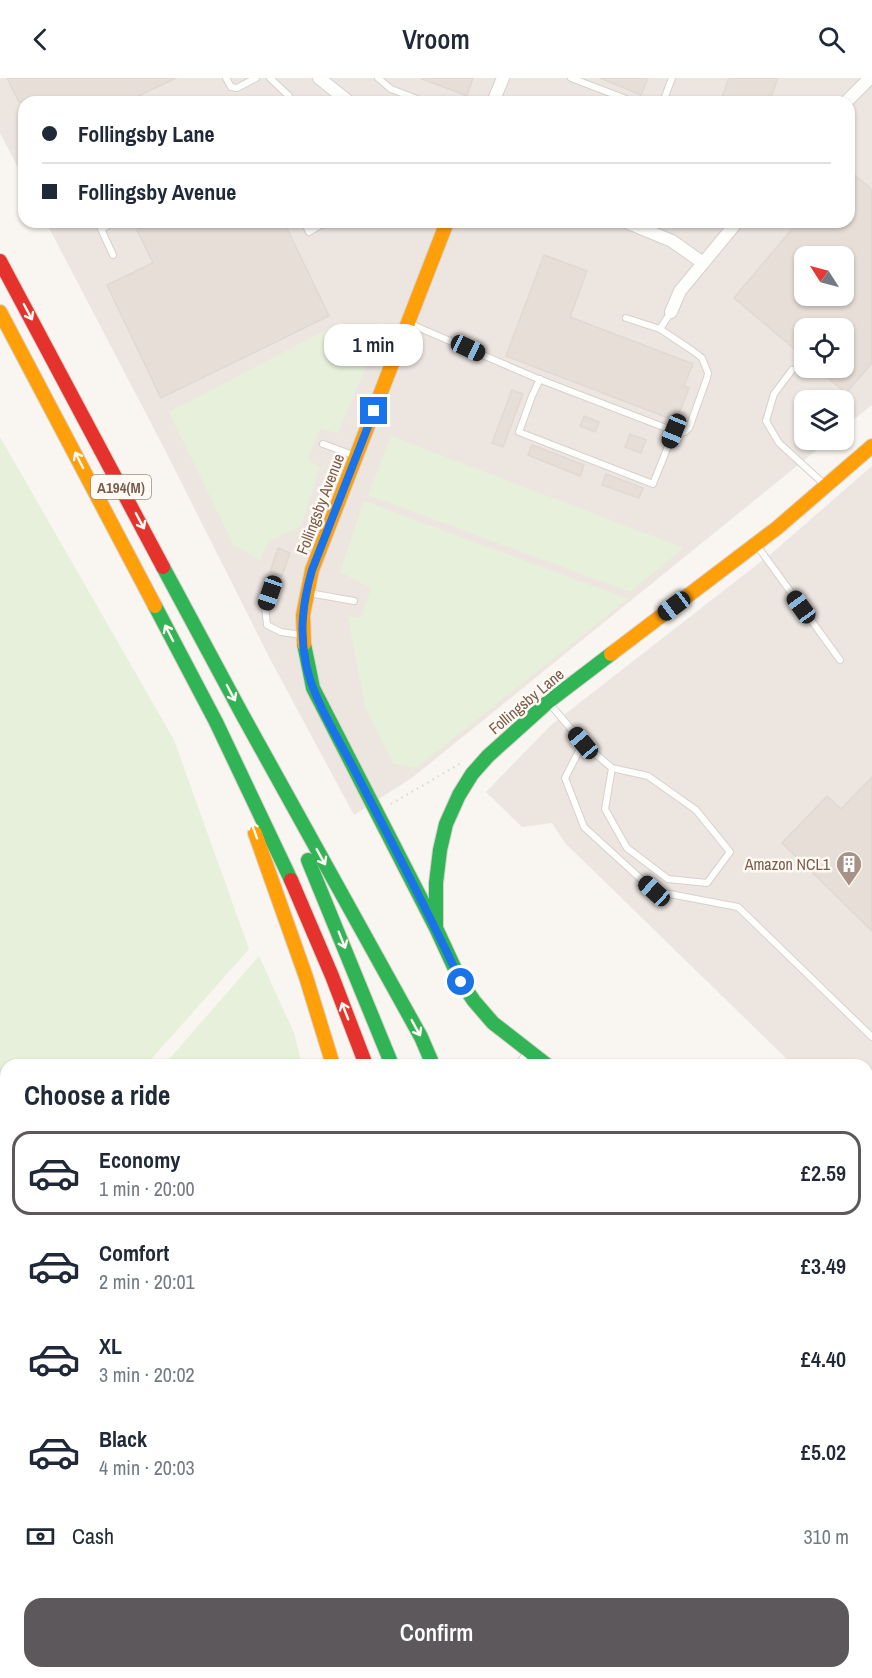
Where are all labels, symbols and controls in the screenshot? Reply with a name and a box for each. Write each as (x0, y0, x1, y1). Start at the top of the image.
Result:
text: Vroom (402, 21, 470, 57)
icon: back (24, 23, 57, 56)
icon: search (815, 23, 848, 56)
text: Follingsby Lane (78, 119, 214, 149)
text: Follingsby Avenue (78, 177, 236, 207)
north arrow (794, 246, 854, 306)
map controls (794, 246, 854, 450)
one-way arrow (23, 303, 34, 321)
button: locate (794, 318, 854, 378)
callout: 1 min (324, 324, 424, 366)
text: 1 min (352, 331, 395, 358)
car (448, 332, 488, 364)
button: layers (794, 390, 854, 450)
route end (360, 397, 387, 424)
car (659, 411, 689, 451)
street label: Follingsby Avenue (291, 450, 349, 558)
one-way arrow (73, 451, 84, 469)
road number: A194(M) (91, 475, 151, 499)
one-way arrow (135, 512, 146, 530)
car (256, 573, 284, 613)
car (783, 587, 819, 627)
car (654, 588, 694, 624)
one-way arrow (163, 624, 174, 642)
street label: Follingsby Lane (484, 663, 568, 739)
one-way arrow (226, 684, 237, 702)
car (565, 723, 601, 763)
one-way arrow (248, 821, 259, 840)
one-way arrow (315, 848, 327, 865)
building icon: Amazon NCL1 (834, 849, 864, 887)
place label: Amazon NCL1 (744, 853, 831, 875)
car (635, 872, 673, 910)
one-way arrow (337, 931, 348, 949)
route start (447, 968, 474, 995)
one-way arrow (339, 1002, 350, 1020)
one-way arrow (410, 1019, 422, 1036)
text: Choose a ride (24, 1077, 170, 1113)
text: Economy (99, 1145, 180, 1175)
icon: car (27, 1146, 81, 1200)
text: £2.59 (801, 1158, 846, 1188)
text: 1 min · 20:00 (99, 1175, 195, 1202)
text: Comfort (99, 1238, 169, 1268)
icon: car (27, 1239, 81, 1293)
text: £3.49 (801, 1251, 846, 1281)
text: 2 min · 20:01 (99, 1268, 195, 1295)
text: XL (99, 1331, 122, 1361)
icon: car (27, 1332, 81, 1386)
text: £4.40 (801, 1344, 846, 1374)
text: 3 min · 20:02 (99, 1361, 195, 1388)
text: Black (99, 1424, 147, 1454)
icon: car (27, 1425, 81, 1479)
text: £5.02 (801, 1437, 846, 1467)
text: 4 min · 20:03 (99, 1454, 195, 1481)
icon: cash (24, 1520, 57, 1553)
text: Cash (72, 1521, 114, 1551)
text: 310 m (803, 1523, 849, 1550)
button: Confirm (24, 1598, 849, 1667)

